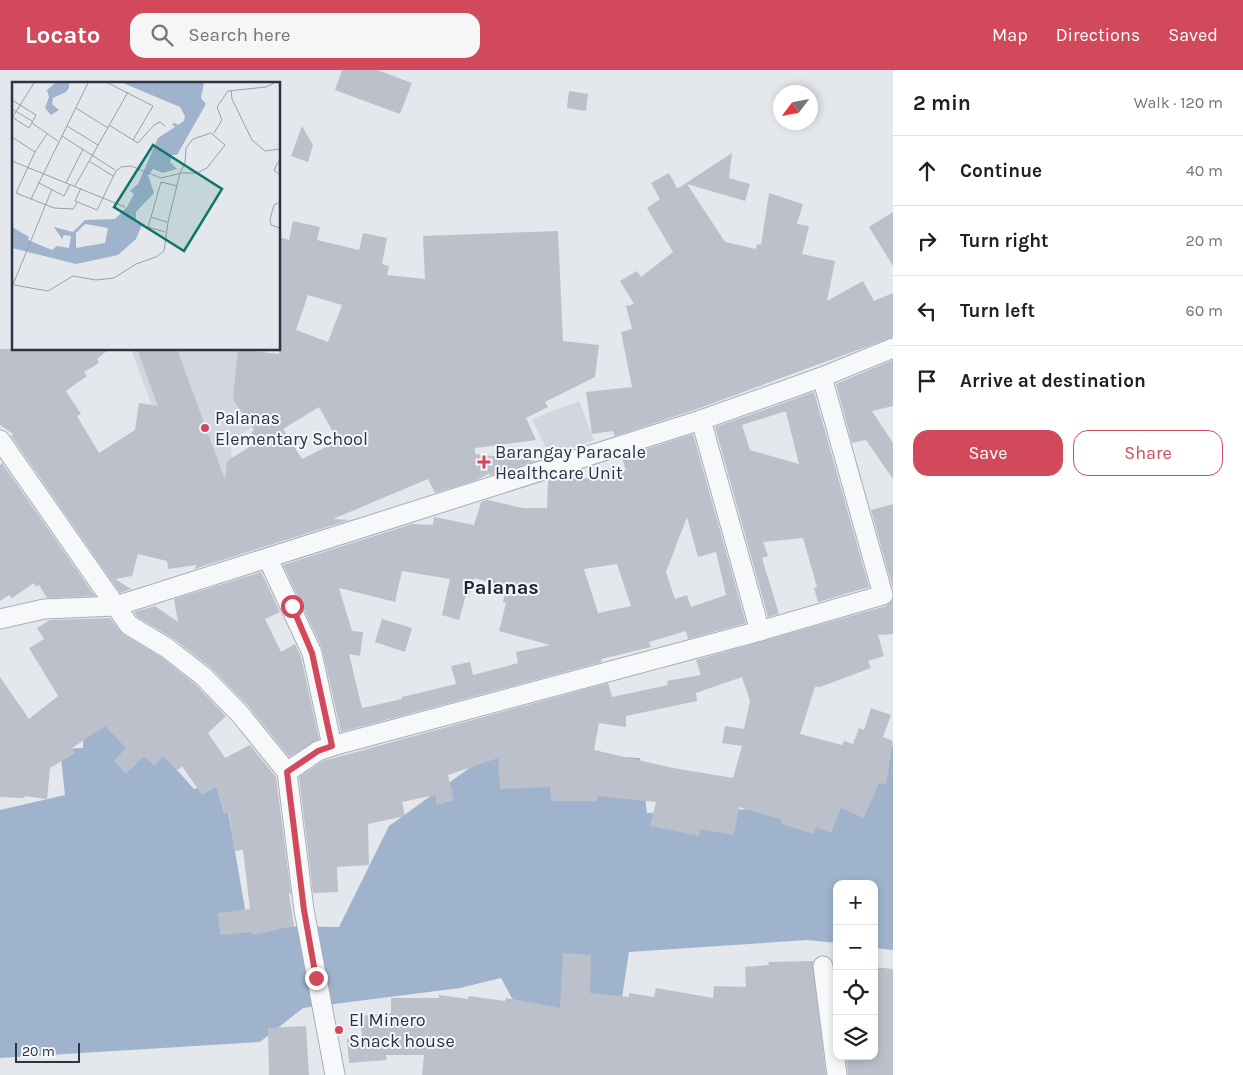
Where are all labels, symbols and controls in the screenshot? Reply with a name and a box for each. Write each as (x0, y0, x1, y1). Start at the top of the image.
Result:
search box (130, 13, 480, 58)
text: Locato (25, 21, 100, 49)
icon: search (148, 21, 176, 49)
text: Search here (188, 24, 290, 46)
text: Map (992, 24, 1028, 46)
text: Directions (1056, 24, 1140, 46)
text: Saved (1168, 24, 1218, 46)
inset map (12, 82, 280, 350)
north arrow (773, 85, 818, 130)
text: 2 min (913, 91, 971, 115)
text: Walk · 120 m (1134, 93, 1223, 112)
icon: ahead (913, 157, 941, 185)
text: Continue (960, 160, 1042, 182)
text: 40 m (1186, 161, 1223, 180)
icon: right (913, 227, 941, 255)
text: Turn right (960, 230, 1049, 252)
text: 20 m (1185, 231, 1223, 250)
icon: left (913, 297, 941, 325)
text: Turn left (960, 300, 1035, 322)
text: 60 m (1186, 301, 1223, 320)
icon: arrive (913, 367, 941, 395)
text: Arrive at destination (960, 370, 1146, 392)
place label: Palanas Elementary School (215, 407, 368, 450)
marker: Palanas Elementary School (199, 422, 211, 434)
button: Save (913, 430, 1063, 476)
button: Share (1073, 430, 1223, 476)
place label: Barangay Paracale Healthcare Unit (495, 441, 646, 484)
marker: Barangay Paracale Healthcare Unit (477, 455, 491, 469)
district label: Palanas (463, 576, 539, 599)
route start (281, 595, 304, 618)
map controls (833, 880, 878, 1060)
button: + (833, 880, 878, 925)
button: − (833, 925, 878, 970)
route end (305, 967, 328, 990)
button: locate (833, 970, 878, 1015)
place label: El Minero Snack house (349, 1009, 455, 1052)
button: layers (833, 1015, 878, 1060)
marker: El Minero Snack house (333, 1024, 345, 1036)
scale bar (15, 1040, 80, 1063)
text: 20 m (22, 1043, 55, 1060)

